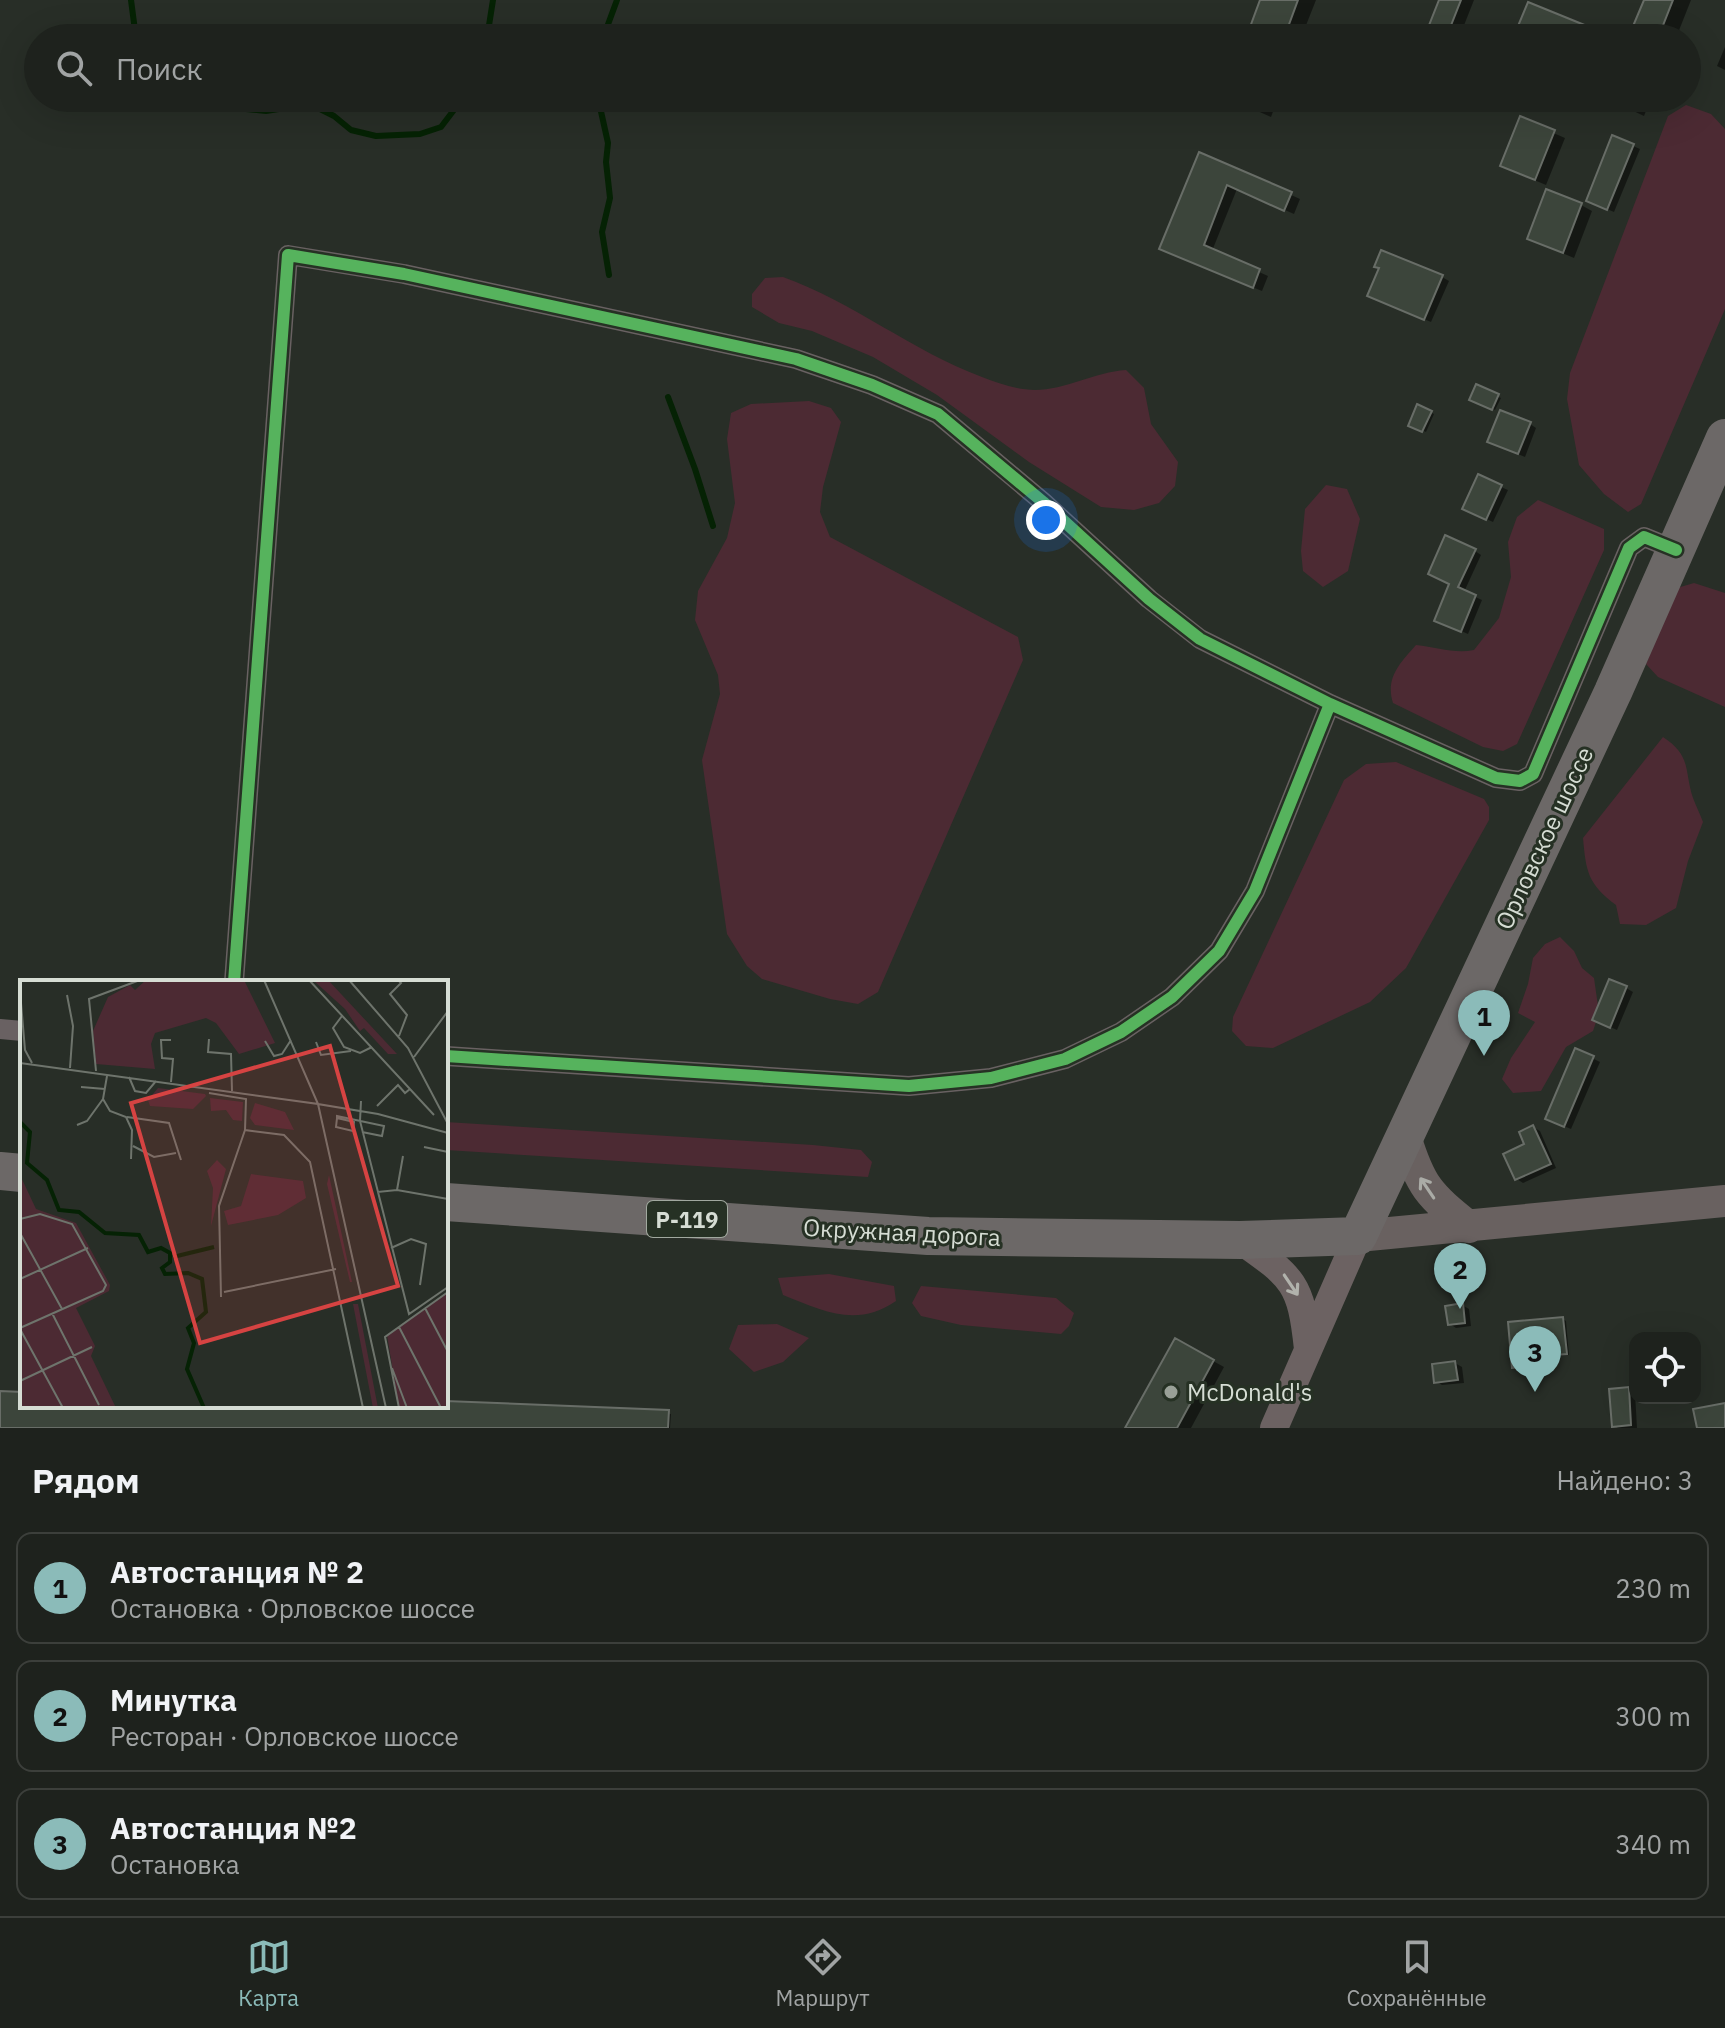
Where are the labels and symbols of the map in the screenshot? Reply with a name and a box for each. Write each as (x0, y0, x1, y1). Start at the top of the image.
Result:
your location (1026, 500, 1066, 540)
street label: Орловское шоссе (1488, 741, 1600, 935)
inset map (20, 980, 448, 1408)
pin: 1 (1458, 990, 1510, 1056)
one-way arrow (1419, 1177, 1435, 1200)
road number: Р-119 (647, 1201, 727, 1237)
street label: Окружная дорога (802, 1211, 1002, 1253)
pin: 2 (1434, 1243, 1486, 1309)
one-way arrow (1283, 1273, 1300, 1295)
pin: 3 (1509, 1326, 1561, 1392)
place label: McDonald's (1187, 1376, 1313, 1408)
marker: McDonald's (1162, 1383, 1180, 1401)

